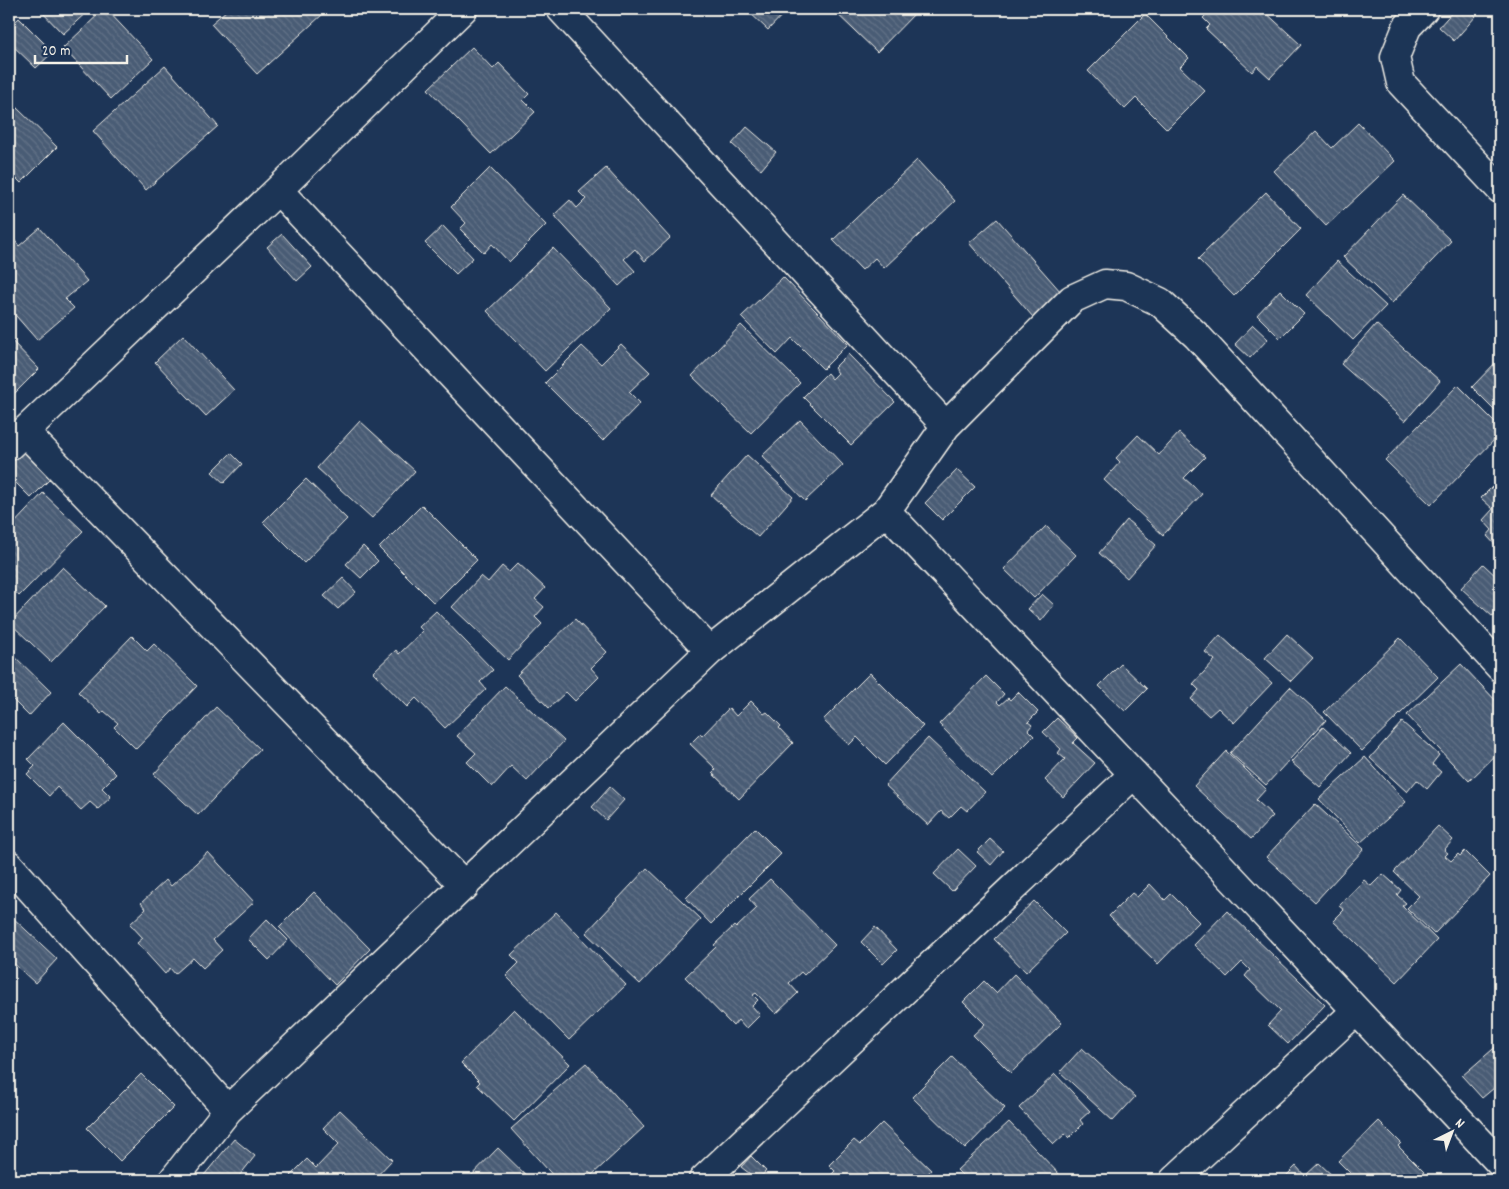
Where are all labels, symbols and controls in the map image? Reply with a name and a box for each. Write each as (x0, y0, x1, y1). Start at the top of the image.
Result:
scale bar (35, 32, 128, 64)
text: 20 m (42, 41, 70, 63)
north arrow (1426, 1106, 1476, 1156)
text: N (1450, 1114, 1469, 1134)

